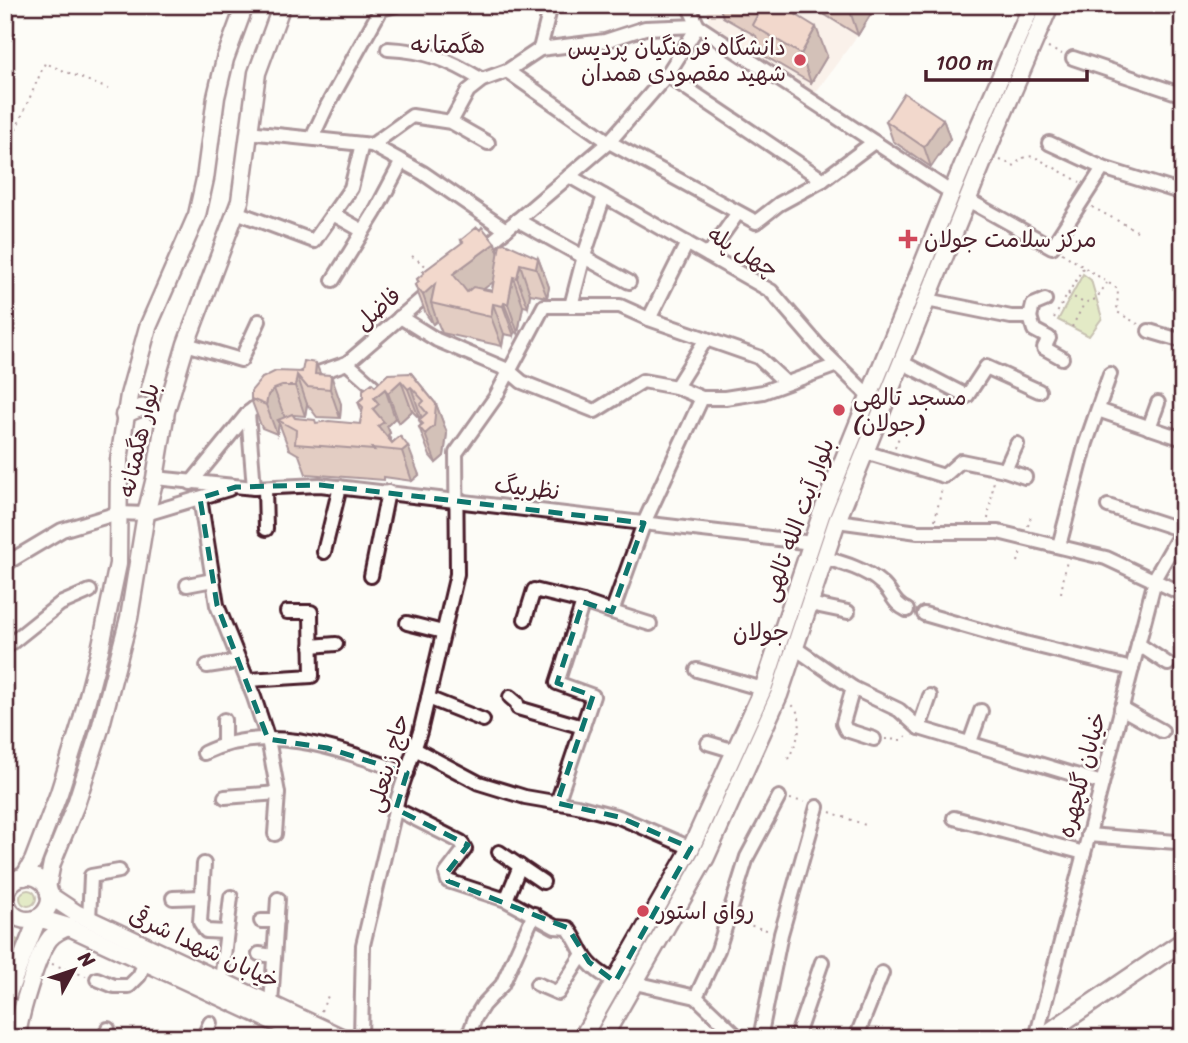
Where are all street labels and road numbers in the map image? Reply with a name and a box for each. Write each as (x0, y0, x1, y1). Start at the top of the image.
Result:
street label: چهل پله (699, 214, 787, 290)
street label: فاضل (345, 276, 411, 342)
street label: بلوار هگمتانه (106, 379, 172, 501)
street label: بلوار آیت الله تالهی (749, 432, 847, 608)
street label: نظربیگ (492, 464, 562, 512)
street label: خیابان گلچهره (1045, 707, 1119, 843)
street label: حاج زینعلی (354, 709, 422, 817)
street label: خیابان شهدا شرقی (122, 895, 286, 1001)

